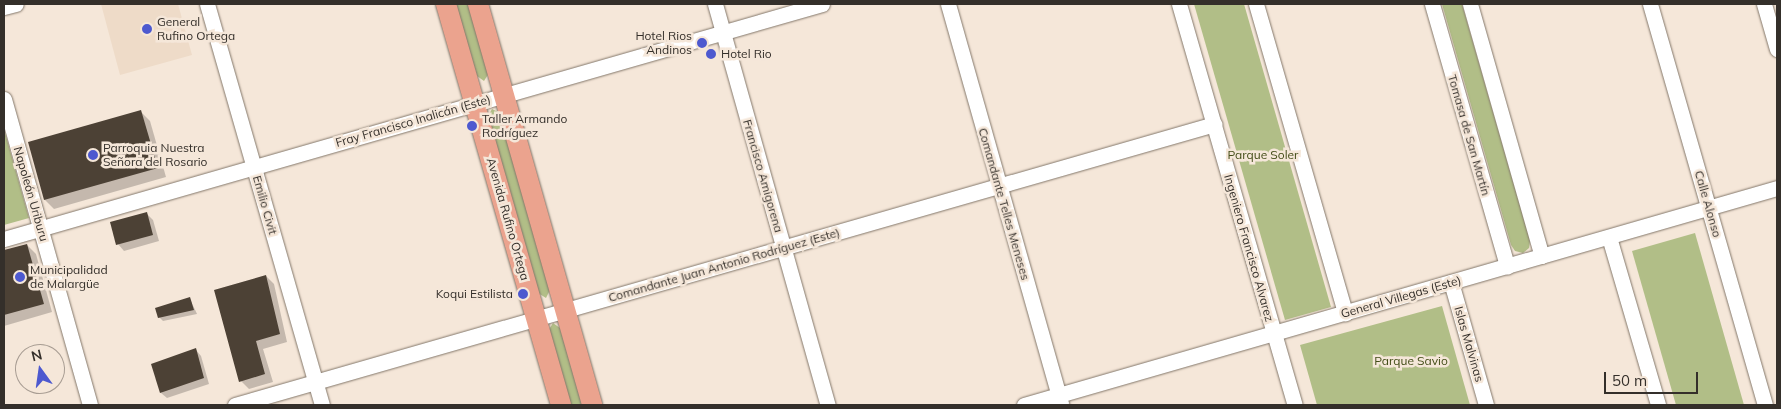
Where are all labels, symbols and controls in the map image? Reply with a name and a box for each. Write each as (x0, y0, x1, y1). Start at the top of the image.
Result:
place label: General Rufino Ortega (157, 15, 235, 43)
marker: General Rufino Ortega (141, 23, 153, 35)
place label: Hotel Rios Andinos (635, 29, 692, 57)
marker: Hotel Rios Andinos (696, 37, 708, 49)
place label: Hotel Rio (721, 47, 772, 61)
marker: Hotel Rio (705, 48, 717, 60)
street label: Tomasa de San Martín (1445, 73, 1493, 197)
street label: Fray Francisco Inalicán (Este) (334, 92, 492, 150)
place label: Taller Armando Rodríguez (482, 112, 567, 140)
street label: Francisco Amigorena (740, 118, 786, 234)
marker: Taller Armando Rodríguez (466, 120, 478, 132)
street label: Comandante Telles Meneses (975, 126, 1033, 282)
place label: Parroquia Nuestra Señora del Rosario (103, 141, 207, 169)
street label: Napoleón Uriburu (11, 145, 51, 243)
park label: Parque Soler (1228, 148, 1298, 162)
marker: Parroquia Nuestra Señora del Rosario (87, 149, 99, 161)
street label: Avenida Rufino Ortega (484, 156, 532, 282)
street label: Calle Alonso (1692, 169, 1724, 239)
street label: Ingeniero Francisco Alvarez (1221, 173, 1277, 323)
street label: Emilio Civit (250, 174, 280, 236)
street label: Comandante Juan Antonio Rodríguez (Este) (607, 225, 841, 305)
place label: Municipalidad de Malargüe (30, 263, 108, 291)
marker: Municipalidad de Malargüe (14, 271, 26, 283)
street label: General Villegas (Este) (1339, 273, 1463, 321)
place label: Koqui Estilista (436, 287, 513, 301)
marker: Koqui Estilista (517, 288, 529, 300)
street label: Islas Malvinas (1451, 305, 1487, 383)
north arrow (15, 344, 65, 394)
text: N (29, 345, 44, 365)
park label: Parque Savio (1374, 354, 1448, 368)
scale bar (1606, 362, 1700, 394)
text: 50 m (1612, 371, 1647, 390)

